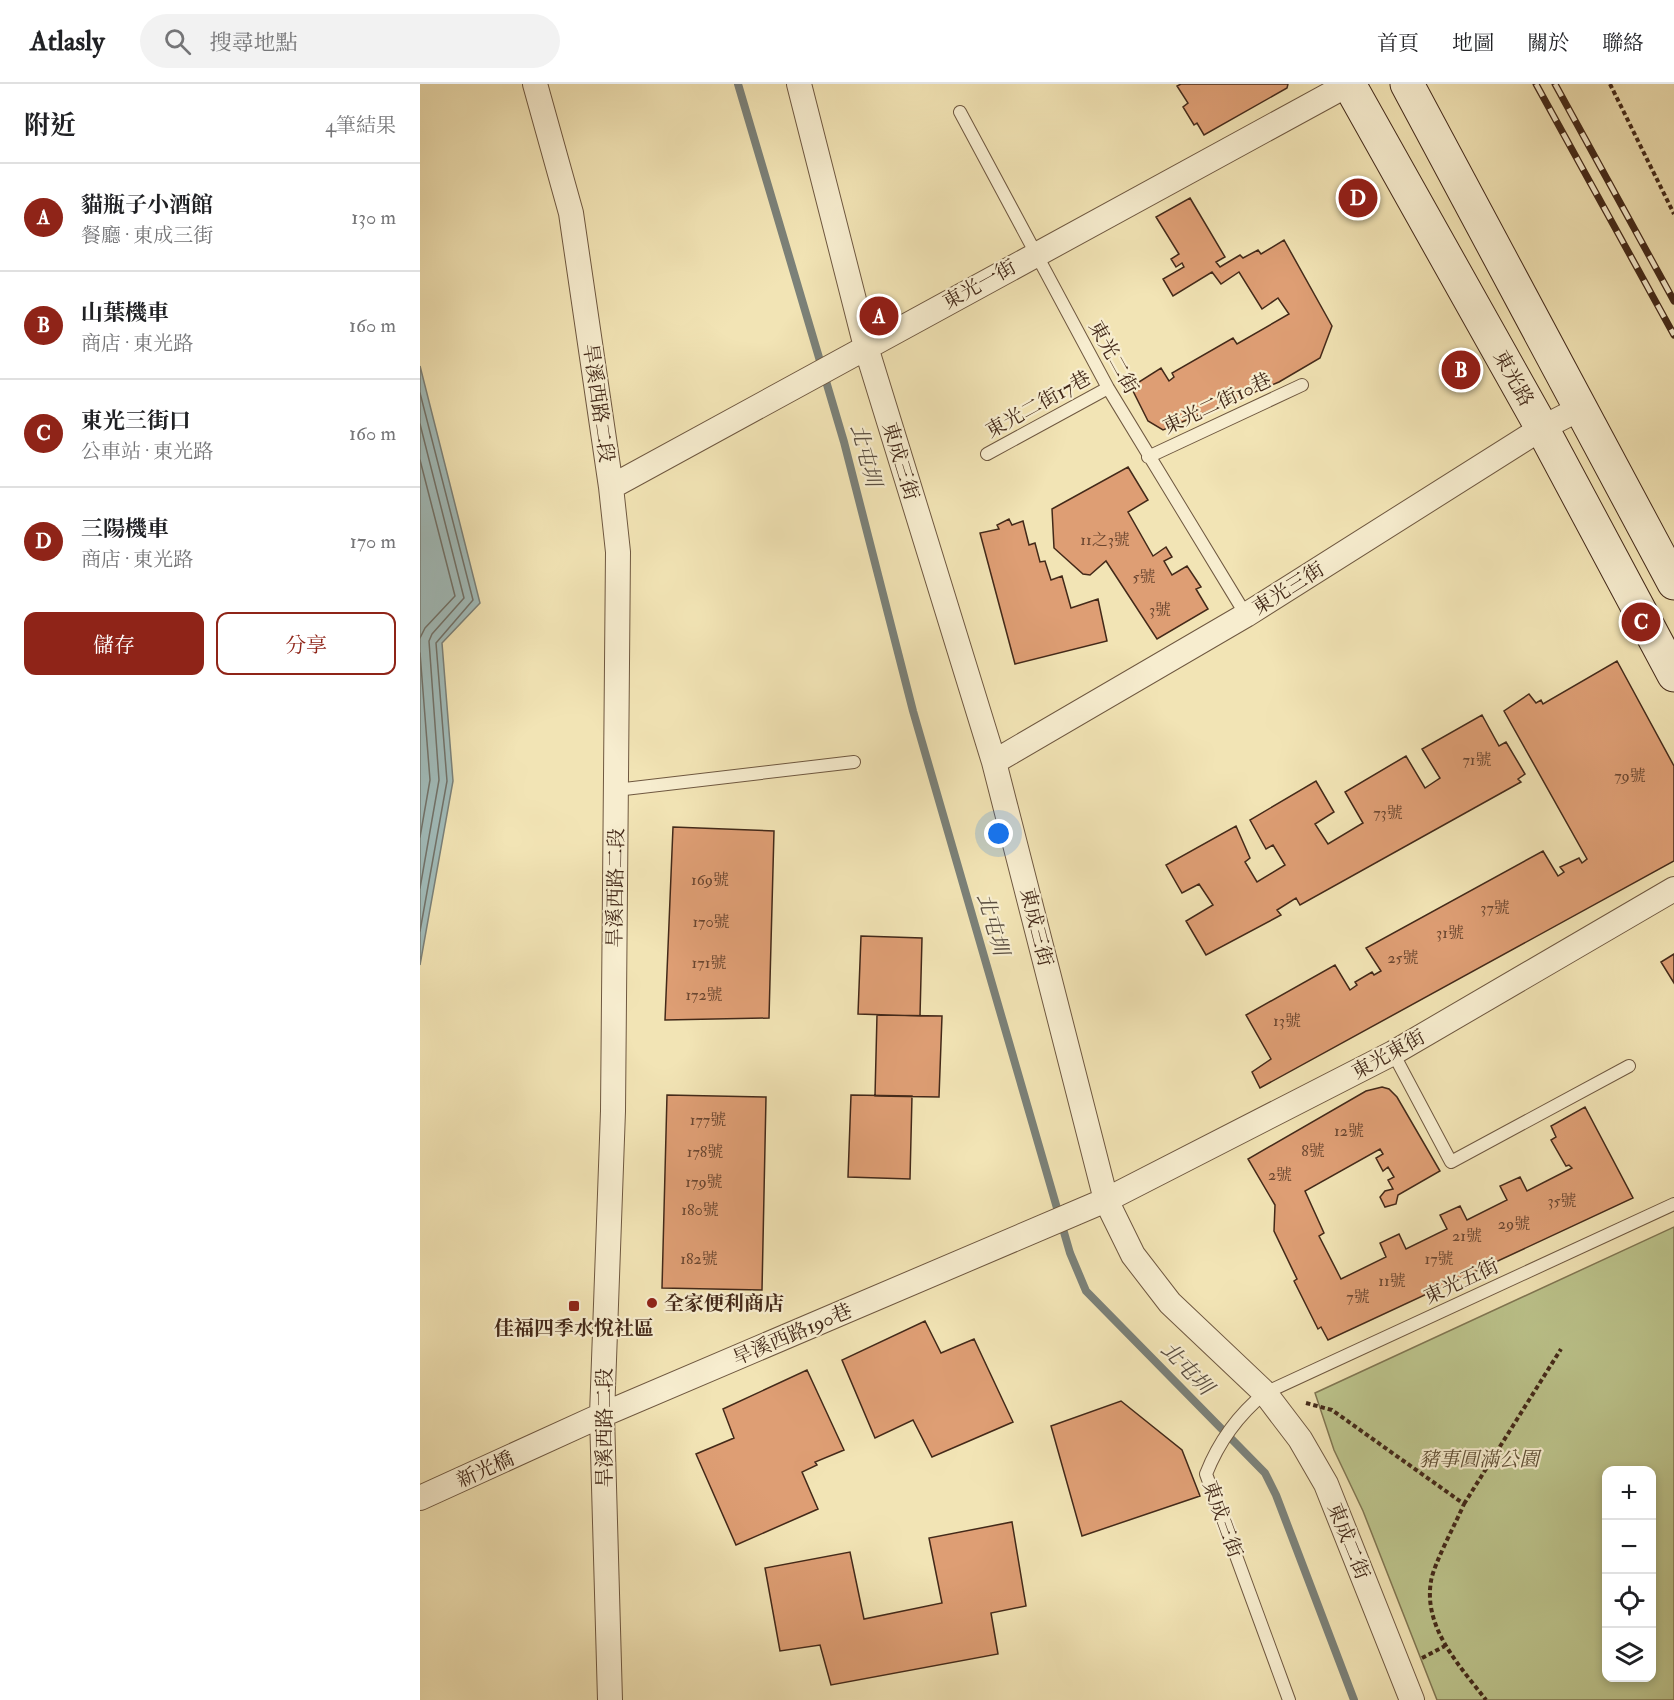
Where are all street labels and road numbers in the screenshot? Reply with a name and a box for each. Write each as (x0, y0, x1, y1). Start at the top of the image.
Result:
street label: 東光一街 (938, 254, 1020, 315)
street label: 東光二街 (1083, 316, 1144, 398)
street label: 旱溪西路二段 (578, 342, 619, 464)
street label: 東光路 (1488, 346, 1539, 411)
street label: 東光二街17巷 (981, 365, 1095, 444)
street label: 東光二街10巷 (1159, 367, 1276, 440)
street label: 東成三街 (877, 419, 924, 503)
street label: 東光三街 (1248, 557, 1329, 620)
street label: 旱溪西路二段 (602, 828, 629, 948)
street label: 東成三街 (1015, 885, 1058, 969)
street label: 東光東街 (1347, 1024, 1429, 1085)
street label: 東光五街 (1420, 1253, 1503, 1310)
street label: 旱溪西路190巷 (729, 1298, 856, 1371)
street label: 旱溪西路二段 (592, 1368, 617, 1488)
street label: 新光橋 (453, 1446, 518, 1493)
street label: 東成三街 (1197, 1477, 1248, 1561)
street label: 東成二街 (1322, 1499, 1375, 1583)

